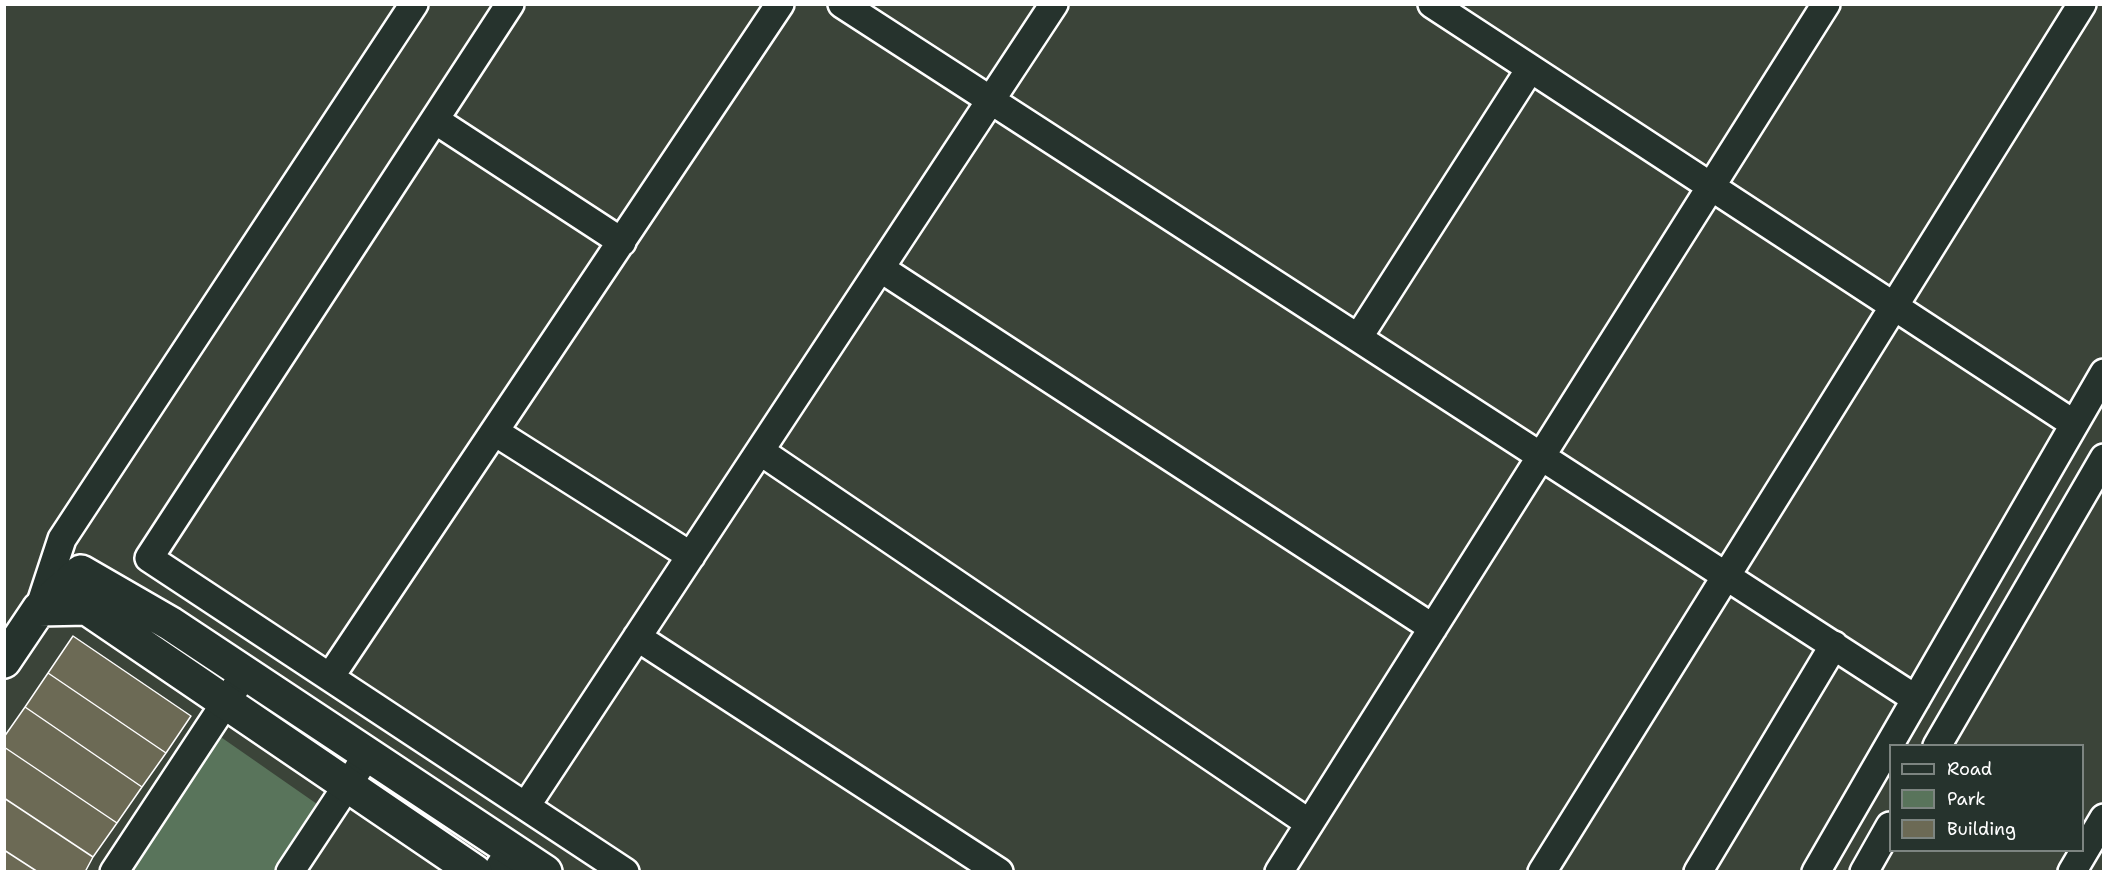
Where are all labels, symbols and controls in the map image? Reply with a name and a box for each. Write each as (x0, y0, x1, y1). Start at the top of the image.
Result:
legend (1889, 744, 2084, 852)
text: Road (1947, 757, 1992, 781)
text: Park (1947, 787, 1986, 811)
text: Building (1947, 817, 2016, 841)

